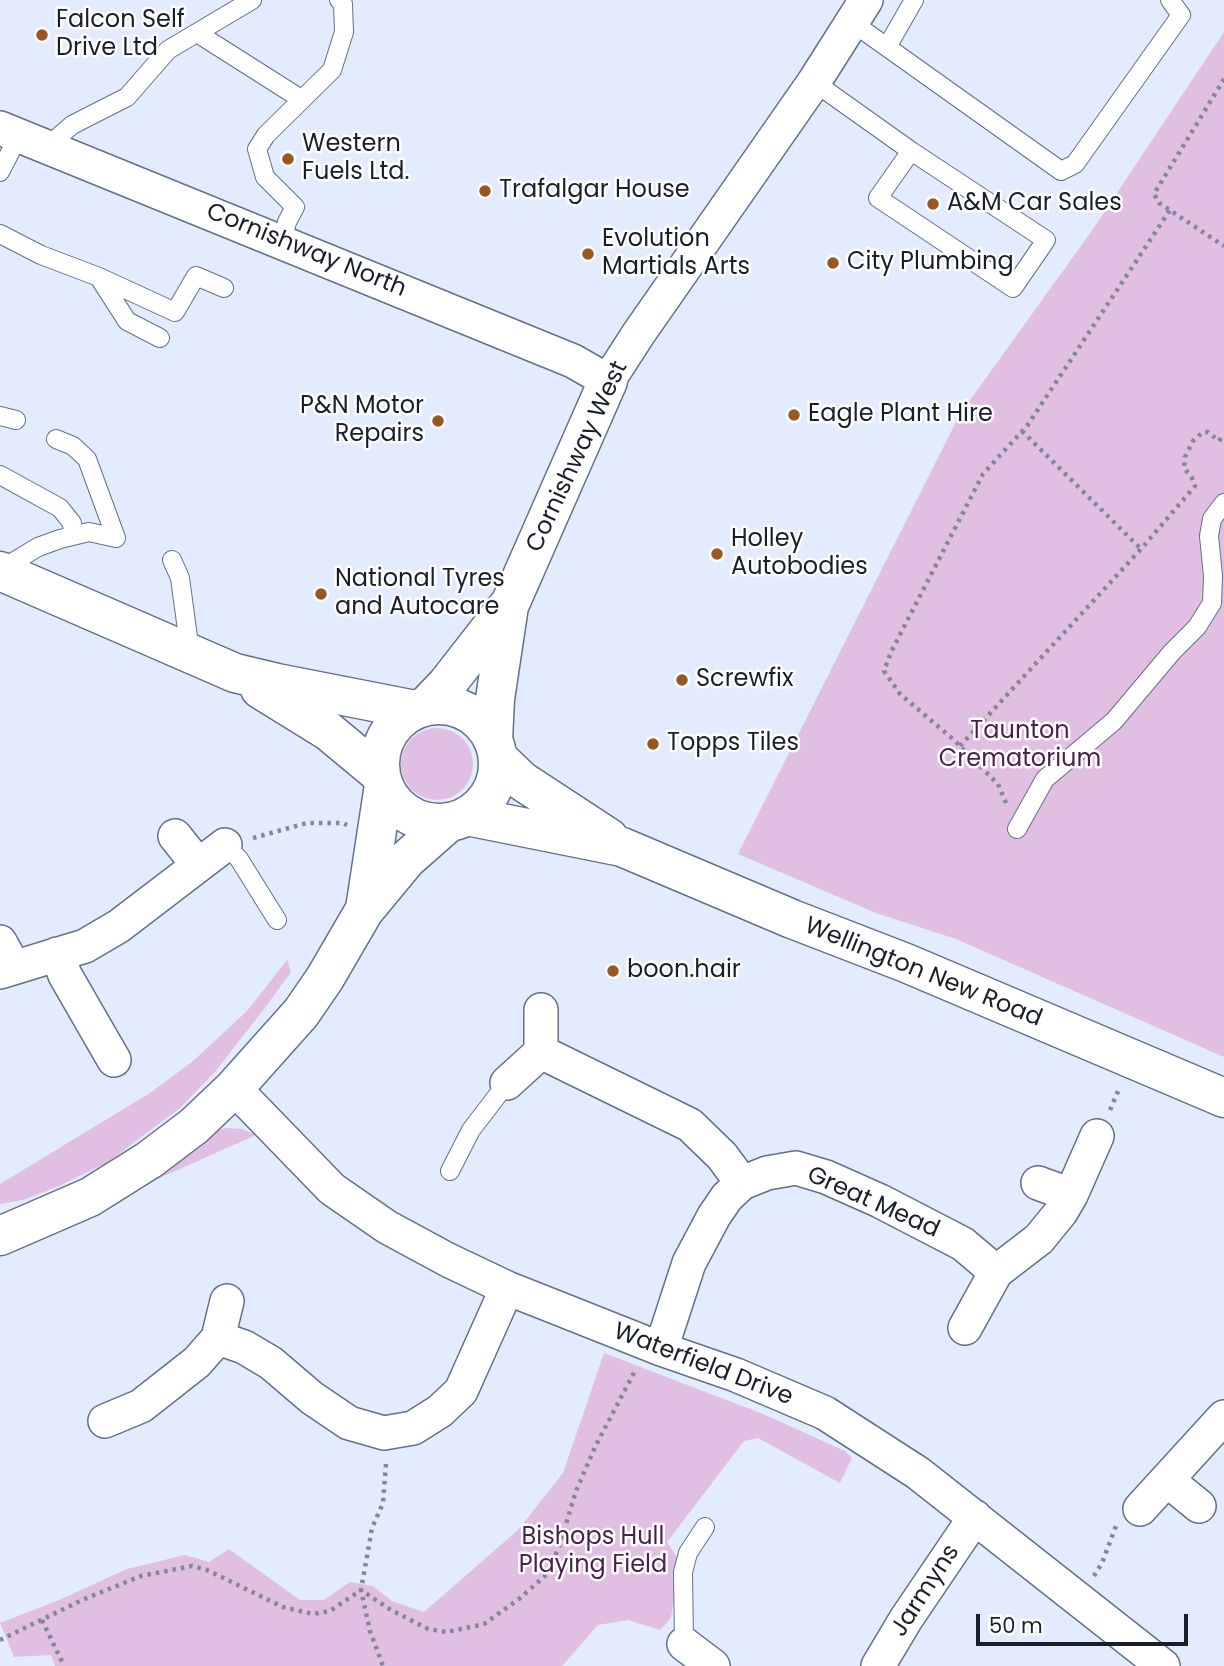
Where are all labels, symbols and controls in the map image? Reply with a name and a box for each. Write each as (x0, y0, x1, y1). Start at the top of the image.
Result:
place label: Falcon Self Drive Ltd (56, 7, 185, 63)
marker: Falcon Self Drive Ltd (34, 27, 50, 43)
place label: Western Fuels Ltd. (302, 131, 410, 187)
marker: Western Fuels Ltd. (280, 151, 296, 167)
place label: Trafalgar House (499, 177, 690, 205)
marker: Trafalgar House (477, 183, 493, 199)
place label: A&M Car Sales (947, 190, 1122, 218)
marker: A&M Car Sales (925, 196, 941, 212)
street label: Cornishway North (202, 198, 410, 304)
place label: Evolution Martials Arts (602, 226, 750, 282)
marker: Evolution Martials Arts (580, 246, 596, 262)
place label: City Plumbing (847, 249, 1014, 277)
marker: City Plumbing (825, 255, 841, 271)
street label: Cornishway West (521, 357, 635, 557)
place label: P&N Motor Repairs (300, 393, 424, 449)
place label: Eagle Plant Hire (808, 401, 993, 429)
marker: Eagle Plant Hire (786, 407, 802, 423)
marker: P&N Motor Repairs (430, 413, 446, 429)
place label: Holley Autobodies (731, 526, 868, 582)
marker: Holley Autobodies (709, 546, 725, 562)
place label: National Tyres and Autocare (335, 566, 505, 622)
marker: National Tyres and Autocare (313, 586, 329, 602)
place label: Screwfix (696, 666, 793, 694)
marker: Screwfix (674, 672, 690, 688)
park label: Taunton Crematorium (939, 718, 1101, 774)
place label: Topps Tiles (667, 730, 799, 758)
marker: Topps Tiles (645, 736, 661, 752)
street label: Wellington New Road (800, 912, 1046, 1034)
place label: boon.hair (627, 957, 741, 985)
marker: boon.hair (605, 963, 621, 979)
street label: Great Mead (802, 1161, 944, 1245)
street label: Waterfield Drive (609, 1318, 797, 1412)
park label: Bishops Hull Playing Field (519, 1524, 667, 1580)
street label: Jarmyns (886, 1540, 966, 1642)
scale bar (979, 1600, 1191, 1644)
text: 50 m (989, 1611, 1043, 1640)

